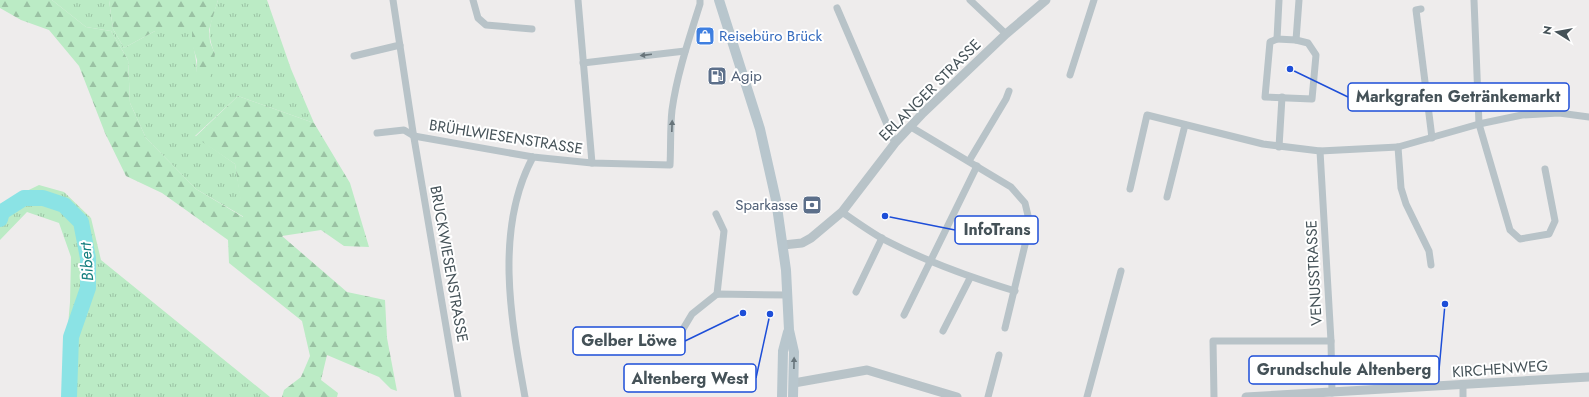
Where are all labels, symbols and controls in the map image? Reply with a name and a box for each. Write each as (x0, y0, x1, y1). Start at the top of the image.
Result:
north arrow (1537, 12, 1577, 52)
text: N (1538, 24, 1556, 36)
shop icon: Reisebüro Brück (694, 25, 716, 47)
place label: Reisebüro Brück (719, 25, 822, 47)
street label: ERLANGER STRASSE (874, 34, 986, 146)
one-way arrow (640, 52, 652, 58)
fuel station icon: Agip (706, 65, 728, 87)
place label: Agip (731, 65, 762, 87)
callout: Markgrafen Getränkemarkt (1348, 83, 1569, 111)
text: Markgrafen Getränkemarkt (1356, 85, 1561, 108)
street label: BRÜHLWIESENSTRASSE (428, 114, 584, 160)
one-way arrow (668, 120, 675, 132)
street label: BRUCKWIESENSTRASSE (424, 184, 474, 344)
place label: Sparkasse (735, 194, 798, 216)
bank icon: Sparkasse (801, 194, 823, 216)
callout: InfoTrans (955, 216, 1038, 244)
text: InfoTrans (963, 218, 1031, 241)
street label: VENUSSTRASSE (1300, 220, 1328, 326)
water label: Bibert (74, 241, 99, 282)
callout: Gelber Löwe (573, 327, 685, 355)
text: Gelber Löwe (581, 329, 677, 352)
street label: KIRCHENWEG (1451, 355, 1549, 383)
one-way arrow (791, 356, 797, 369)
callout: Grundschule Altenberg (1249, 356, 1439, 384)
text: Grundschule Altenberg (1257, 358, 1431, 381)
callout: Altenberg West (624, 364, 756, 392)
text: Altenberg West (631, 367, 749, 390)

